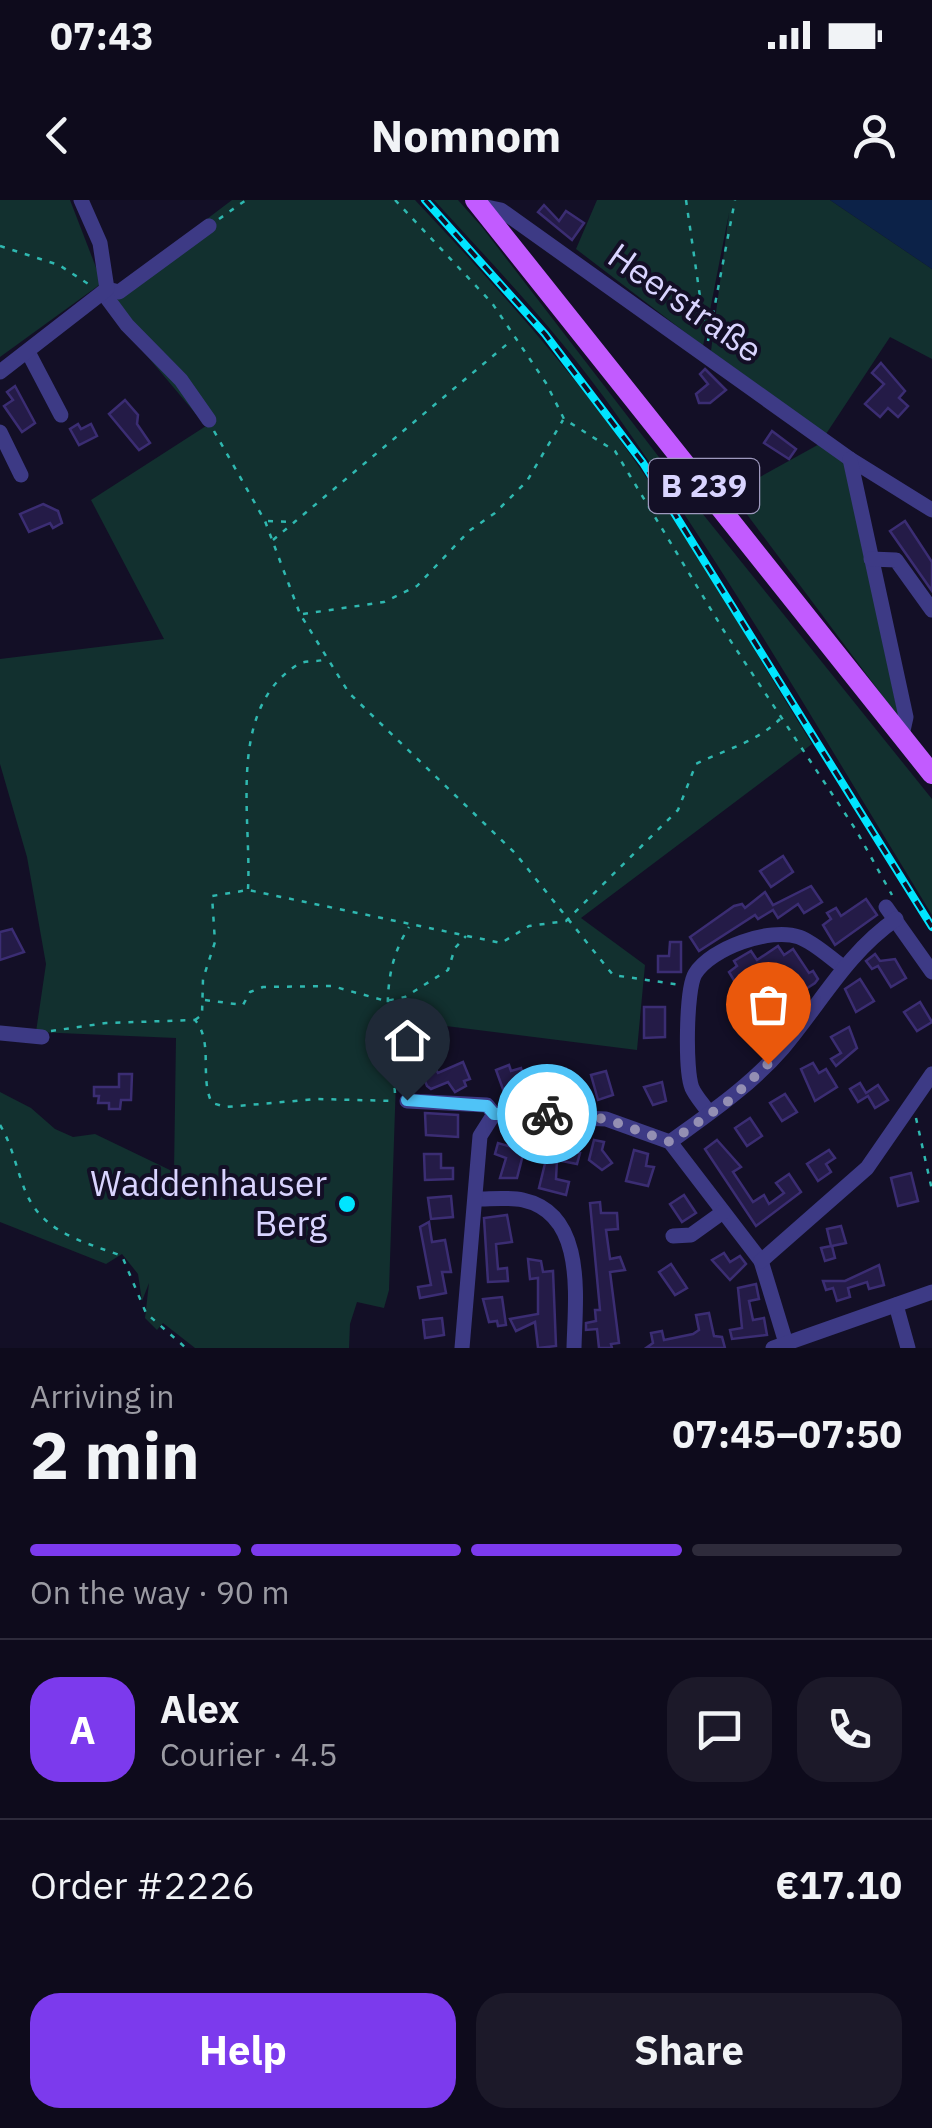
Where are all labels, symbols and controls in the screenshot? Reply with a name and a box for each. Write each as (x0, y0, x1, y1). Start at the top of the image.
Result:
text: 07:43 (50, 11, 154, 60)
text: Nomnom (371, 106, 561, 164)
icon: back (30, 108, 85, 163)
icon: person (847, 108, 902, 163)
street label: Heerstraße (599, 232, 772, 372)
road number: B 239 (649, 459, 759, 513)
pin (726, 962, 811, 1065)
icon: bag (741, 977, 796, 1032)
pin (365, 998, 450, 1101)
icon: home (380, 1013, 435, 1068)
courier (497, 1064, 597, 1164)
icon: bike (520, 1087, 575, 1142)
place label: Waddenhauser Berg (90, 1160, 328, 1246)
marker: Waddenhauser Berg (336, 1193, 358, 1215)
text: Arriving in (30, 1375, 175, 1417)
text: 07:45–07:50 (672, 1409, 902, 1458)
text: 2 min (30, 1412, 200, 1497)
text: On the way · 90 m (30, 1571, 290, 1613)
button: chat (667, 1677, 772, 1782)
button: phone (797, 1677, 902, 1782)
text: Alex (160, 1684, 240, 1733)
text: A (69, 1705, 96, 1754)
text: Courier · 4.5 (160, 1733, 338, 1775)
text: Order #2226 (30, 1860, 255, 1909)
text: €17.10 (775, 1860, 902, 1909)
button: Help (30, 1993, 456, 2108)
button: Share (476, 1993, 902, 2108)

